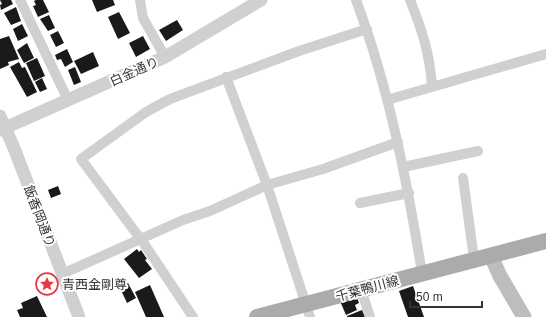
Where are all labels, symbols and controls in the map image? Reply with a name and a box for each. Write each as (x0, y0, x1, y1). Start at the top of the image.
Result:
street label: 白金通り (107, 54, 161, 89)
street label: 飯香岡通り (21, 183, 58, 249)
place icon: 青西金剛尊 (34, 271, 60, 297)
street label: 千葉鴨川線 (334, 273, 400, 304)
place label: 青西金剛尊 (62, 277, 127, 292)
scale bar (410, 283, 482, 309)
text: 50 m (416, 290, 443, 304)

